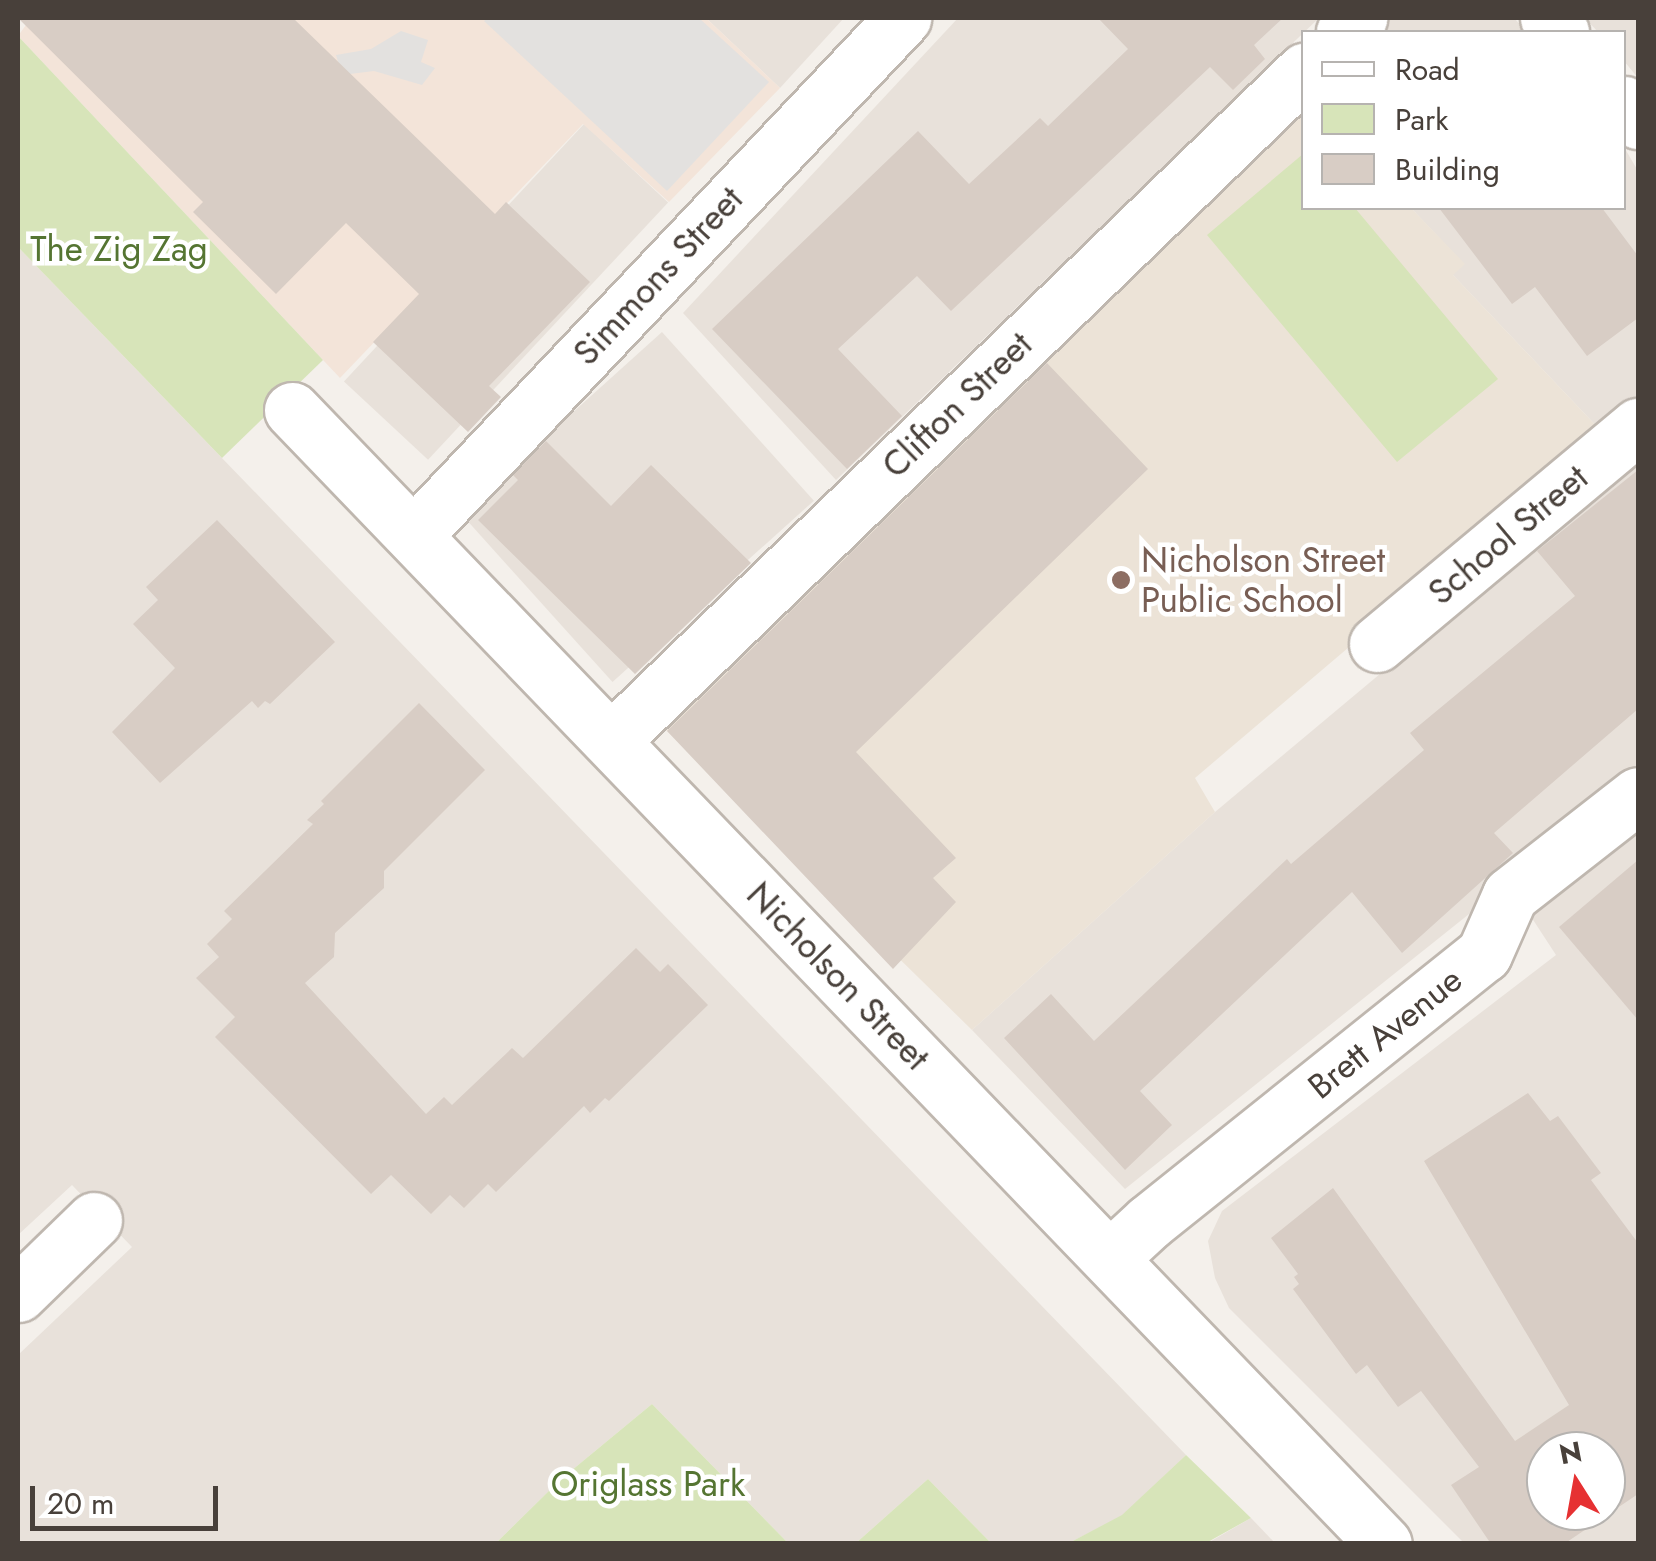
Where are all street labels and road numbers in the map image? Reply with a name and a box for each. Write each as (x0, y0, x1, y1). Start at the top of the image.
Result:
street label: Simmons Street (565, 178, 751, 374)
street label: Clifton Street (874, 324, 1040, 486)
street label: School Street (1420, 456, 1596, 614)
street label: Nicholson Street (738, 874, 938, 1078)
street label: Brett Avenue (1300, 958, 1470, 1108)

